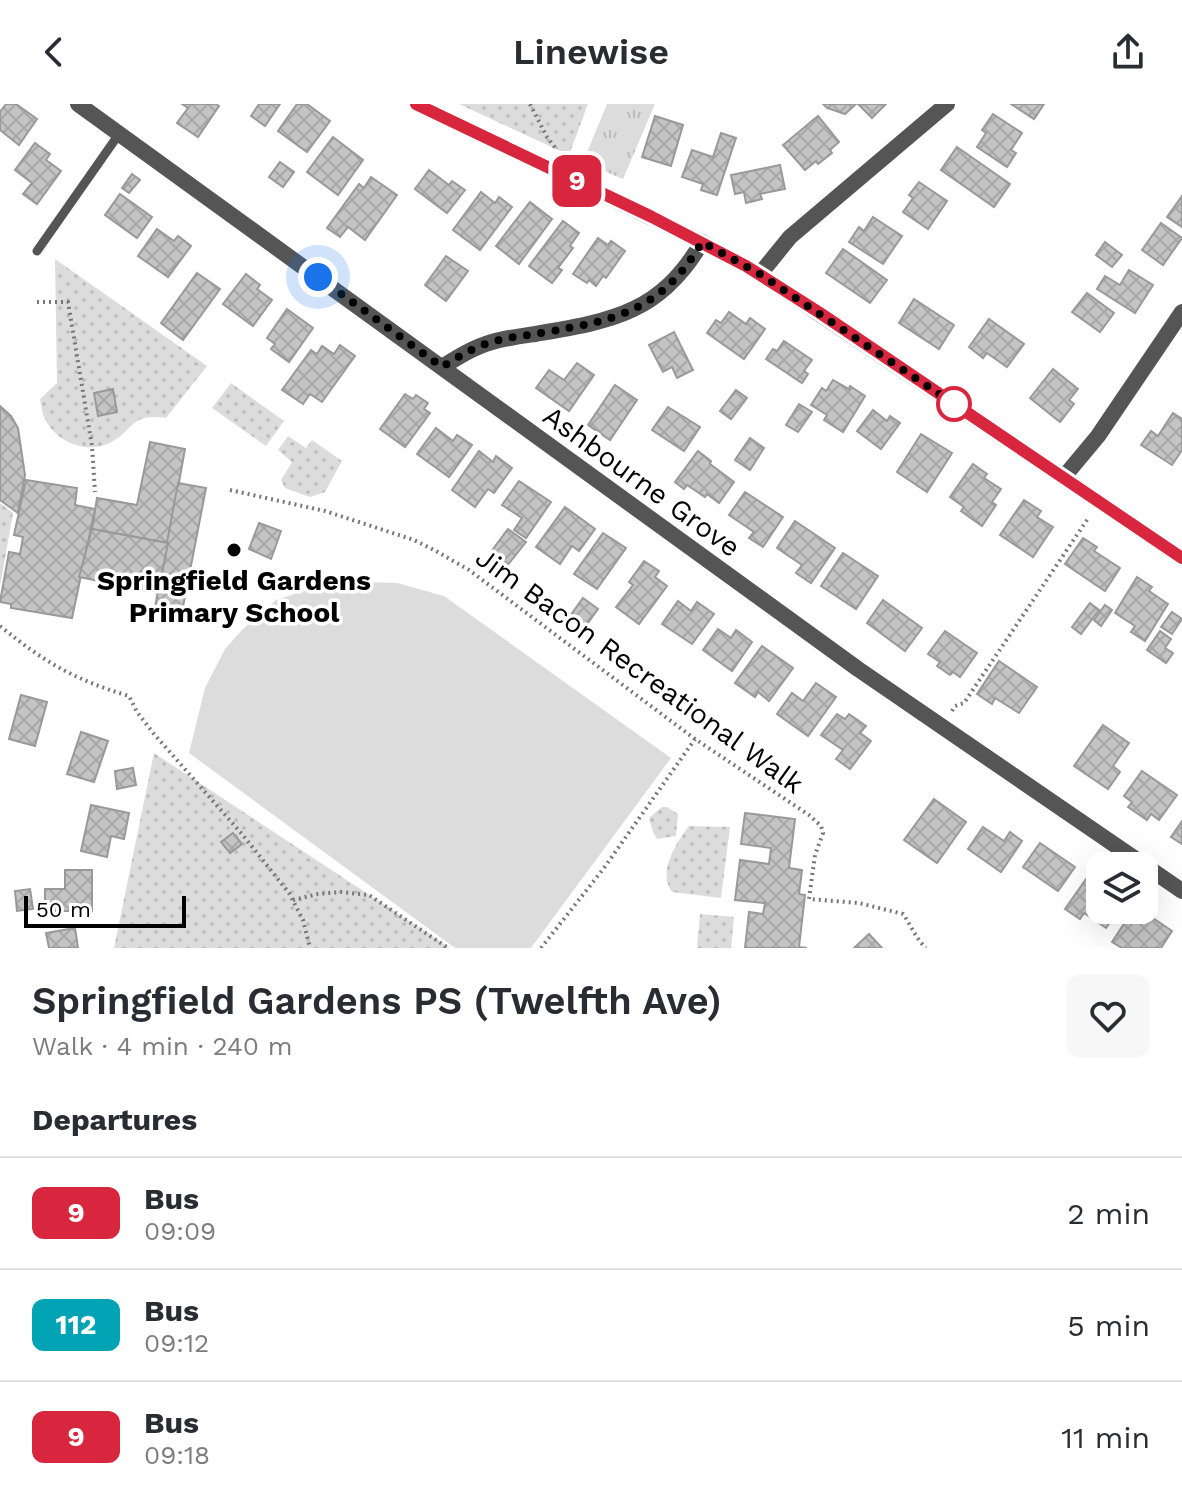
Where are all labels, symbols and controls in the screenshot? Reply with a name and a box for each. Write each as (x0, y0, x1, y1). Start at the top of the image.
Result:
icon: back (32, 30, 76, 74)
icon: share (1106, 30, 1150, 74)
text: Linewise (513, 31, 669, 73)
line badge: 9 (551, 155, 603, 207)
text: 9 (568, 164, 586, 197)
your location (298, 257, 338, 297)
unlabelled marker (937, 387, 971, 421)
street label: Ashbourne Grove (537, 399, 747, 564)
street label: Jim Bacon Recreational Walk (469, 540, 810, 800)
marker: Springfield Gardens Primary School (225, 541, 243, 559)
place label: Springfield Gardens Primary School (97, 564, 371, 629)
map controls (1086, 852, 1158, 924)
button: layers (1086, 852, 1158, 924)
scale bar (24, 892, 186, 928)
text: 50 m (36, 897, 91, 922)
button: heart (1066, 974, 1150, 1058)
text: Springfield Gardens PS (Twelfth Ave) (32, 979, 722, 1023)
text: Walk · 4 min · 240 m (32, 1031, 293, 1061)
text: Departures (32, 1102, 197, 1137)
text: Bus (144, 1181, 199, 1216)
text: 9 (67, 1196, 85, 1229)
text: 2 min (1067, 1196, 1150, 1231)
text: 09:09 (144, 1216, 216, 1246)
text: Bus (144, 1293, 199, 1328)
text: 112 (56, 1308, 96, 1341)
text: 5 min (1067, 1308, 1150, 1343)
text: 09:12 (144, 1328, 209, 1358)
text: Bus (144, 1405, 199, 1440)
text: 9 (67, 1420, 85, 1453)
text: 11 min (1061, 1420, 1150, 1455)
text: 09:18 (144, 1440, 210, 1470)

